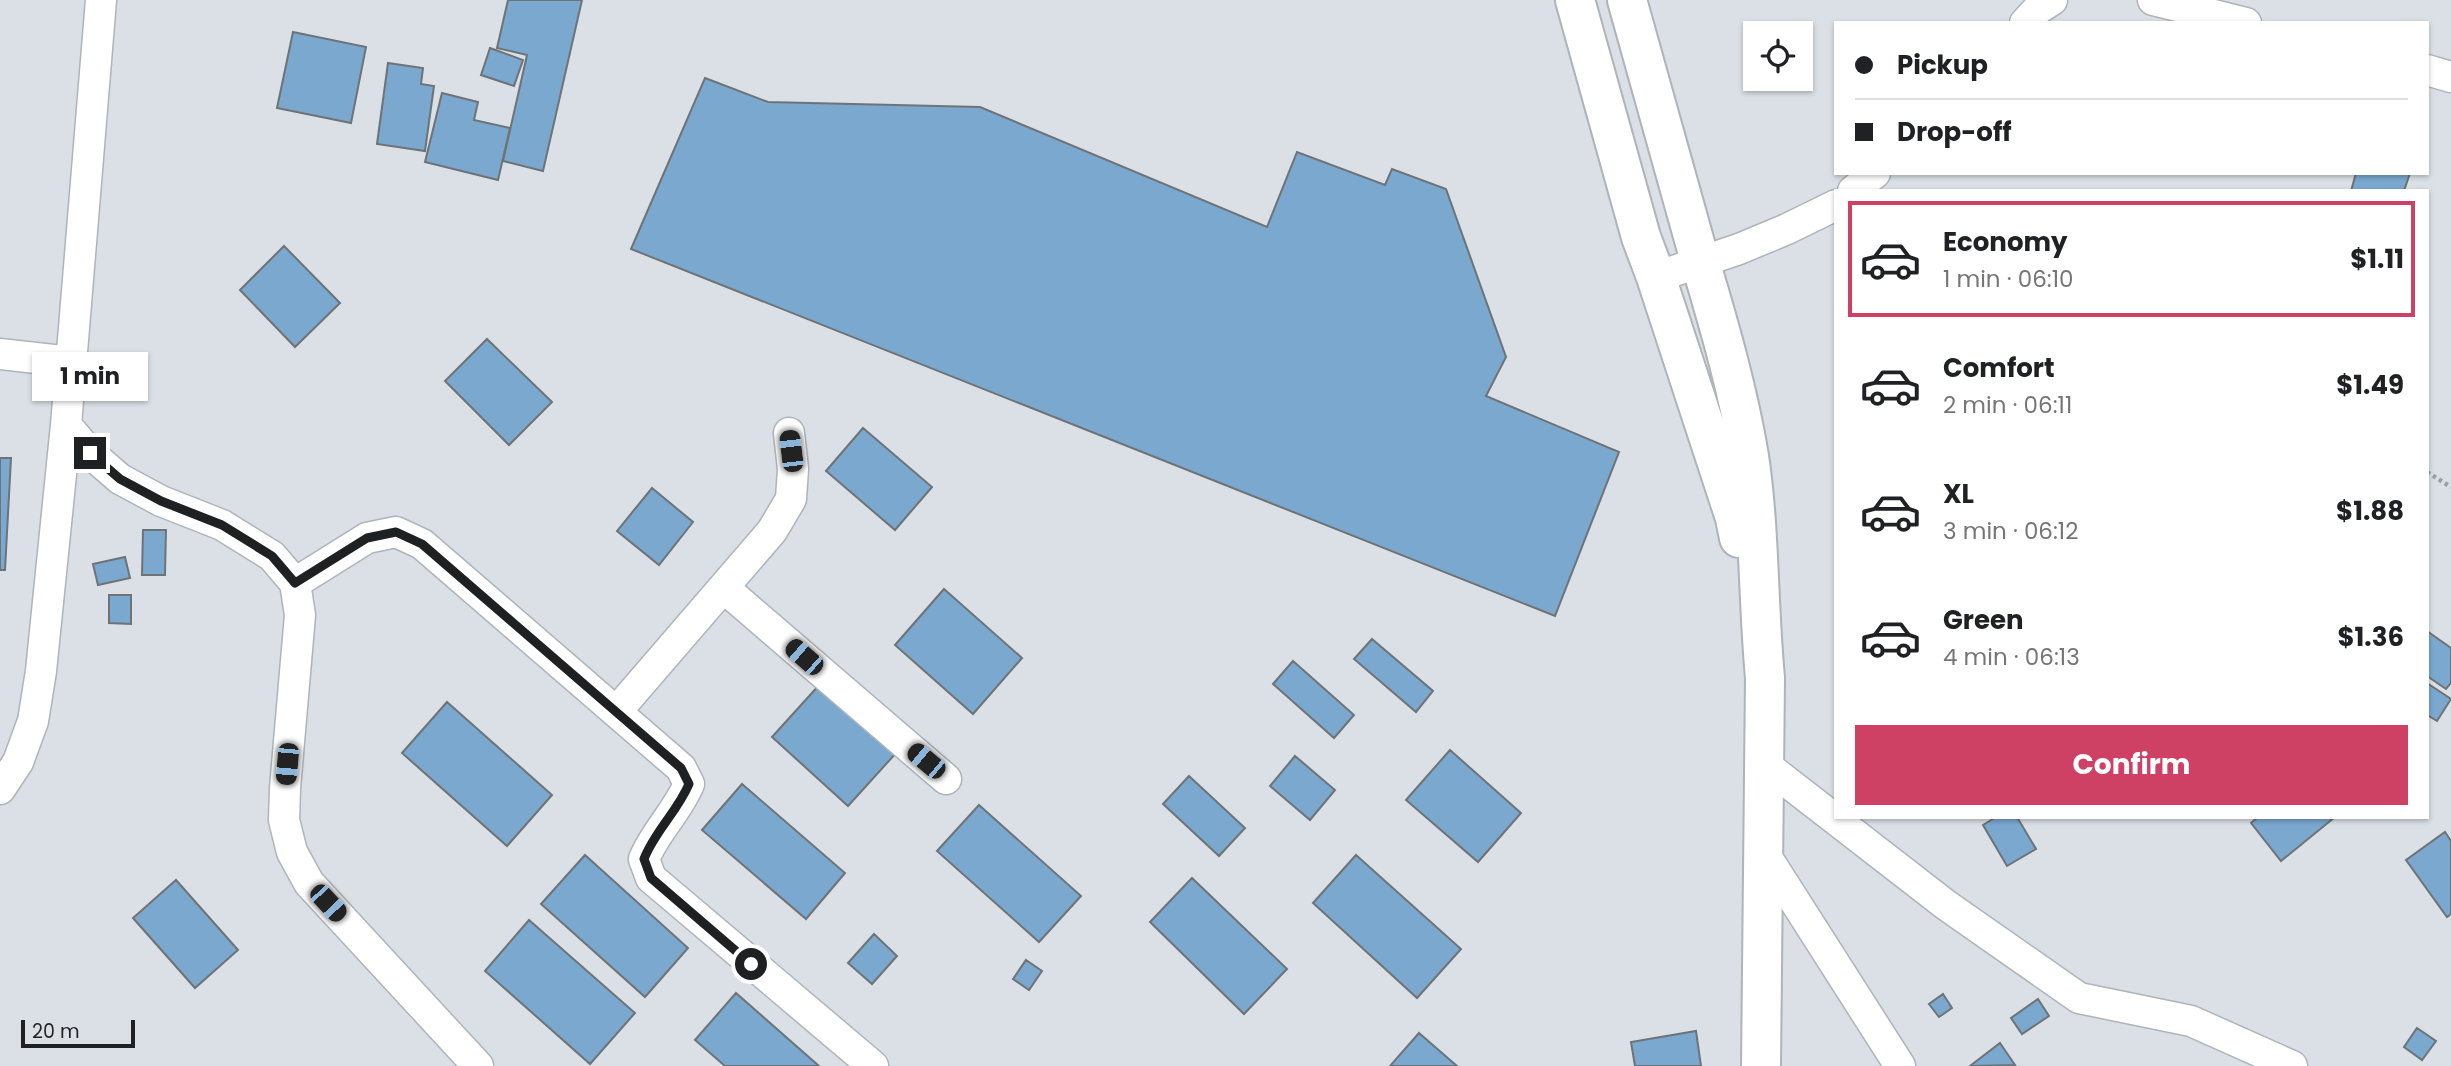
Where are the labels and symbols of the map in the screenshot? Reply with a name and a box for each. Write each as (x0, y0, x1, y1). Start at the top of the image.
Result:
callout: 1 min (32, 351, 148, 400)
car (779, 429, 804, 473)
route end (74, 437, 106, 469)
car (782, 635, 827, 679)
car (904, 739, 949, 783)
car (275, 742, 300, 786)
car (306, 880, 351, 926)
route start (735, 948, 767, 980)
scale bar (21, 1017, 135, 1049)

